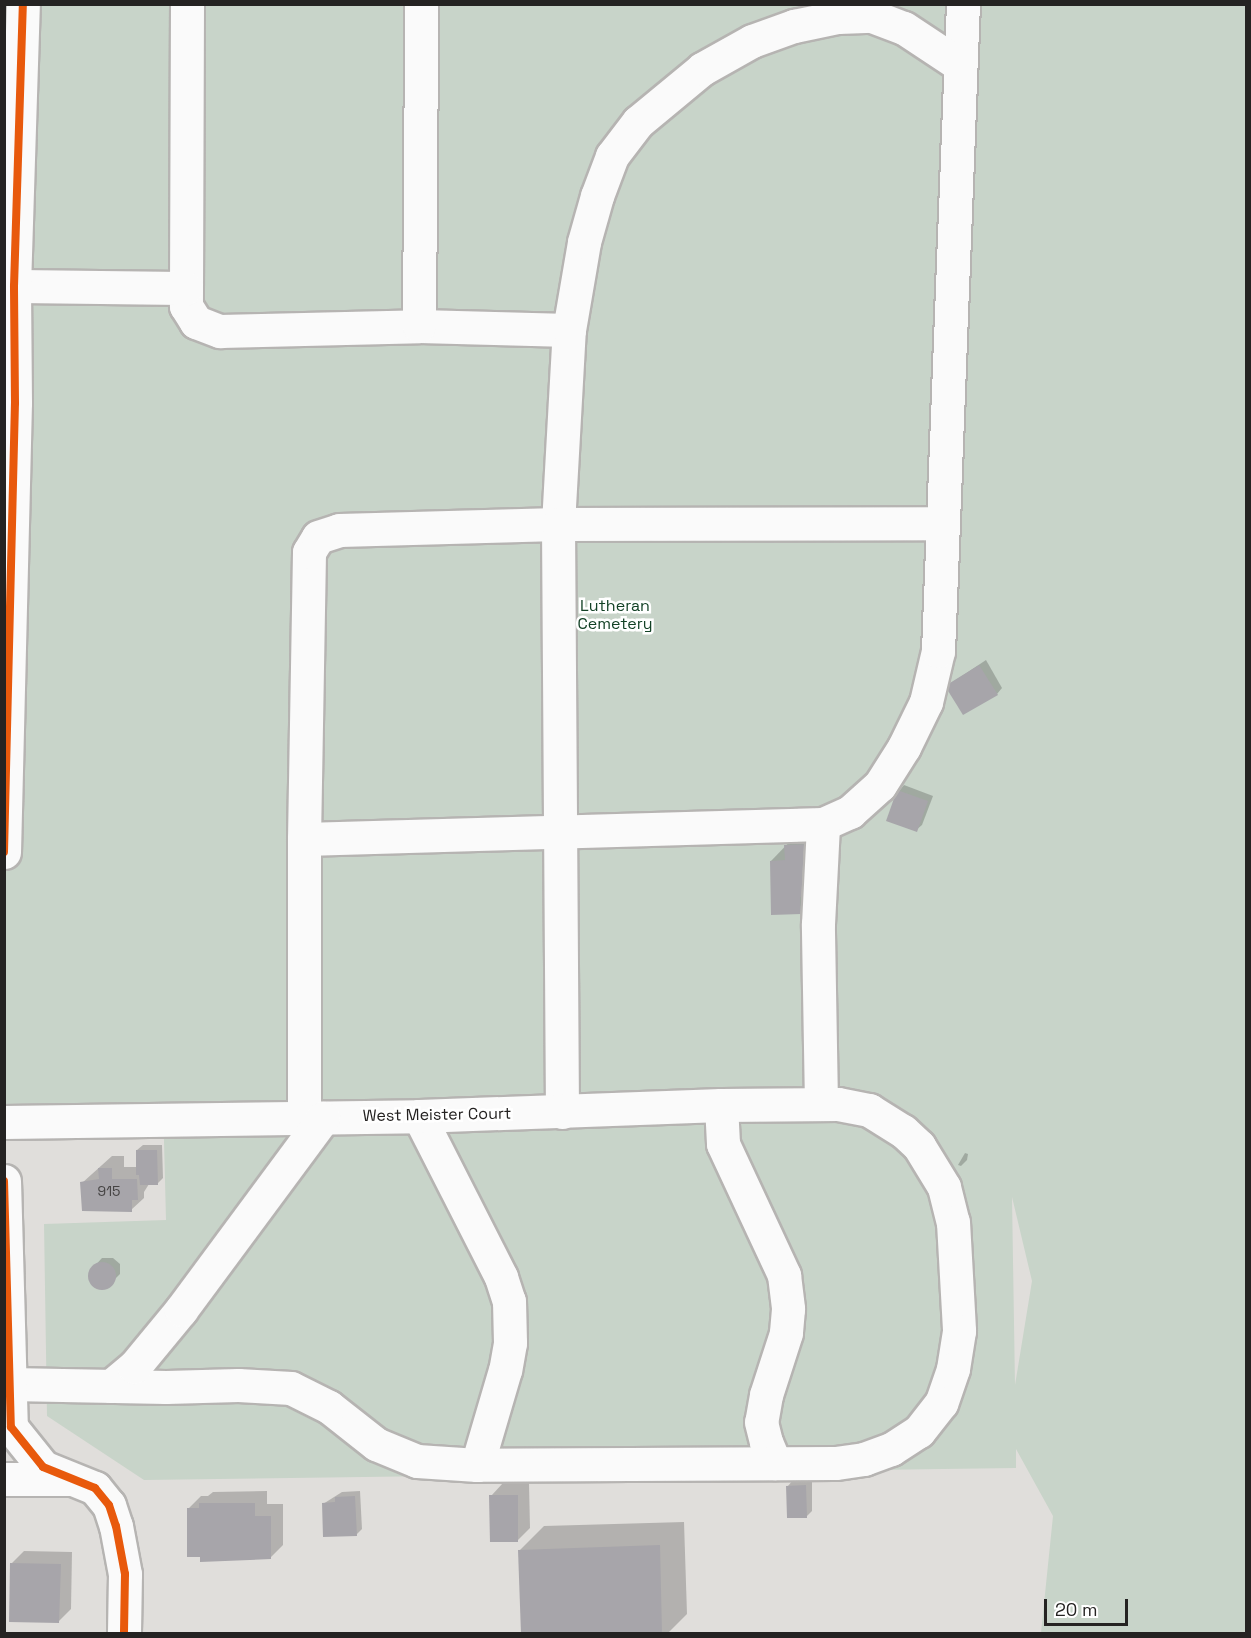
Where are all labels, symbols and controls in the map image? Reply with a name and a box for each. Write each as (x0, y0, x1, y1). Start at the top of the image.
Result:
park label: Lutheran Cemetery (577, 596, 653, 634)
street label: West Meister Court (363, 1104, 511, 1126)
house number: 915 (98, 1183, 120, 1199)
scale bar (1047, 1587, 1131, 1625)
text: 20 m (1055, 1598, 1098, 1621)

